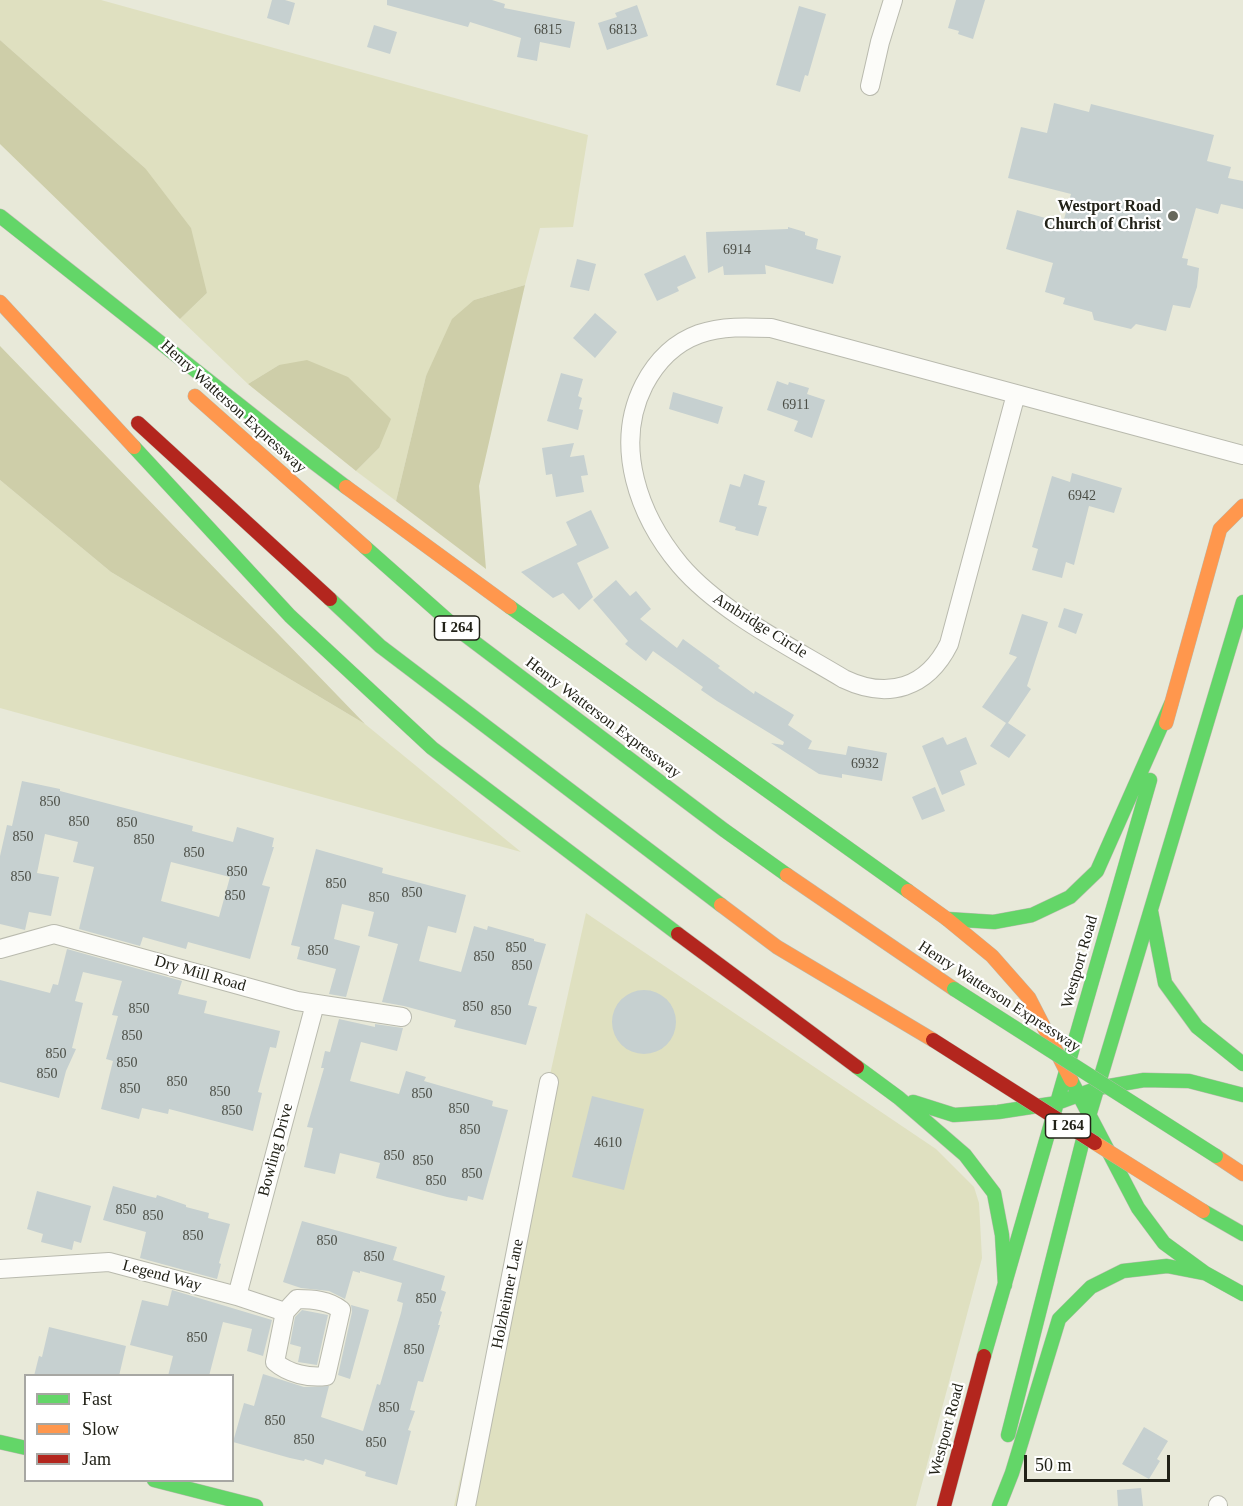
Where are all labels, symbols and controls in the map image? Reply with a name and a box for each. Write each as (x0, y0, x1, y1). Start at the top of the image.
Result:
house number: 6815 (534, 22, 562, 38)
house number: 6813 (609, 22, 637, 38)
place label: Westport Road Church of Christ (1044, 197, 1161, 235)
marker: Westport Road Church of Christ (1166, 209, 1180, 223)
house number: 6914 (723, 242, 751, 258)
street label: Henry Watterson Expressway (156, 336, 310, 478)
house number: 6911 (782, 397, 810, 413)
house number: 6942 (1068, 488, 1096, 504)
street label: Ambridge Circle (709, 589, 811, 663)
road number: I 264 (434, 616, 480, 640)
street label: Henry Watterson Expressway (521, 653, 685, 783)
house number: 6932 (851, 756, 879, 772)
house number: 850 (40, 794, 60, 810)
house number: 850 (68, 814, 90, 830)
house number: 850 (116, 815, 138, 831)
house number: 850 (12, 829, 34, 845)
house number: 850 (134, 832, 154, 848)
house number: 850 (184, 845, 204, 861)
house number: 850 (226, 864, 248, 880)
house number: 850 (10, 869, 32, 885)
house number: 850 (326, 876, 346, 892)
house number: 850 (402, 885, 422, 901)
house number: 850 (224, 888, 246, 904)
house number: 850 (368, 890, 389, 906)
street label: Westport Road (1058, 914, 1102, 1010)
street label: Henry Watterson Expressway (914, 937, 1084, 1057)
house number: 850 (506, 940, 526, 956)
house number: 850 (308, 943, 328, 959)
house number: 850 (474, 949, 494, 965)
street label: Dry Mill Road (152, 952, 248, 996)
house number: 850 (512, 958, 532, 974)
house number: 850 (462, 999, 484, 1015)
house number: 850 (128, 1001, 150, 1017)
house number: 850 (490, 1003, 512, 1019)
house number: 850 (122, 1028, 142, 1044)
house number: 850 (46, 1046, 66, 1062)
house number: 850 (116, 1055, 138, 1071)
house number: 850 (36, 1066, 57, 1082)
house number: 850 (166, 1074, 188, 1090)
house number: 850 (120, 1081, 140, 1097)
house number: 850 (210, 1084, 230, 1100)
house number: 850 (412, 1086, 432, 1102)
street label: Bowling Drive (254, 1101, 298, 1199)
house number: 850 (448, 1101, 470, 1117)
house number: 850 (222, 1103, 242, 1119)
road number: I 264 (1046, 1114, 1090, 1138)
house number: 850 (460, 1122, 480, 1138)
house number: 4610 (594, 1135, 622, 1151)
house number: 850 (384, 1148, 404, 1164)
house number: 850 (412, 1153, 434, 1169)
house number: 850 (462, 1166, 482, 1182)
house number: 850 (426, 1173, 446, 1189)
house number: 850 (116, 1202, 136, 1218)
house number: 850 (142, 1208, 164, 1224)
house number: 850 (182, 1228, 204, 1244)
house number: 850 (316, 1233, 338, 1249)
street label: Holzheimer Lane (488, 1237, 528, 1351)
house number: 850 (364, 1249, 385, 1265)
street label: Legend Way (120, 1256, 204, 1296)
house number: 850 (416, 1291, 436, 1307)
house number: 850 (186, 1330, 208, 1346)
house number: 850 (404, 1342, 424, 1358)
legend (24, 1374, 234, 1482)
street label: Westport Road (925, 1382, 969, 1478)
text: Fast (82, 1389, 112, 1409)
house number: 850 (378, 1400, 400, 1416)
house number: 850 (264, 1413, 286, 1429)
text: Slow (82, 1419, 119, 1439)
house number: 850 (294, 1432, 314, 1448)
house number: 850 (366, 1435, 386, 1451)
scale bar (1027, 1443, 1172, 1481)
text: Jam (82, 1449, 111, 1469)
text: 50 m (1035, 1455, 1072, 1475)

